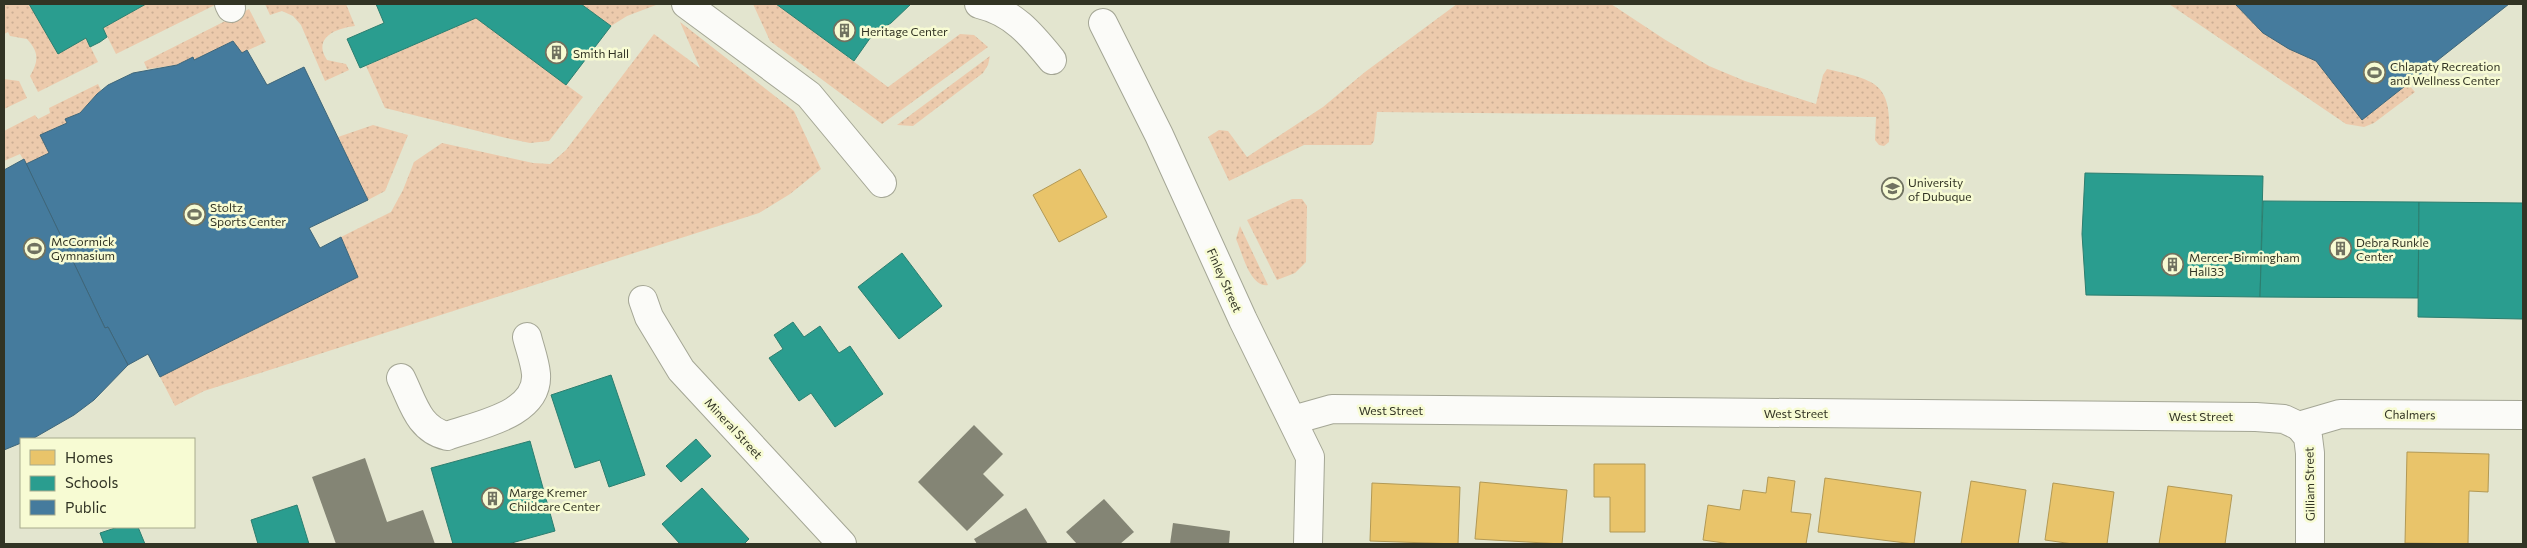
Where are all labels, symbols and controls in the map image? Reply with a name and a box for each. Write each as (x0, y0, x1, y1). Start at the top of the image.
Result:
building icon: Heritage Center (833, 19, 857, 43)
place label: Heritage Center (861, 24, 948, 38)
building icon: Smith Hall (545, 41, 569, 65)
place label: Smith Hall (573, 46, 629, 60)
place label: Chlapaty Recreation and Wellness Center (2390, 59, 2500, 87)
sports icon: Chlapaty Recreation and Wellness Center (2362, 61, 2386, 85)
place label: University of Dubuque (1908, 175, 1972, 203)
school or university icon: University of Dubuque (1880, 177, 1904, 201)
place label: Stoltz Sports Center (210, 200, 286, 228)
sports icon: Stoltz Sports Center (182, 202, 206, 226)
place label: McCormick Gymnasium (51, 234, 115, 262)
place label: Debra Runkle Center (2356, 235, 2429, 263)
sports icon: McCormick Gymnasium (23, 236, 47, 260)
building icon: Debra Runkle Center (2328, 237, 2352, 261)
street label: Finley Street (1205, 246, 1245, 314)
place label: Mercer-Birmingham Hall33 (2189, 250, 2300, 278)
building icon: Mercer-Birmingham Hall33 (2161, 252, 2185, 276)
street label: Mineral Street (702, 395, 766, 461)
street label: West Street (1359, 403, 1423, 417)
street label: West Street (1764, 406, 1828, 420)
street label: Chalmers (2384, 407, 2436, 421)
street label: West Street (2169, 409, 2233, 423)
legend (20, 438, 195, 528)
street label: Gilliam Street (2301, 447, 2317, 521)
text: Homes (65, 448, 113, 466)
text: Schools (65, 473, 119, 491)
place label: Marge Kremer Childcare Center (509, 485, 600, 513)
building icon: Marge Kremer Childcare Center (481, 487, 505, 511)
text: Public (65, 498, 107, 516)

